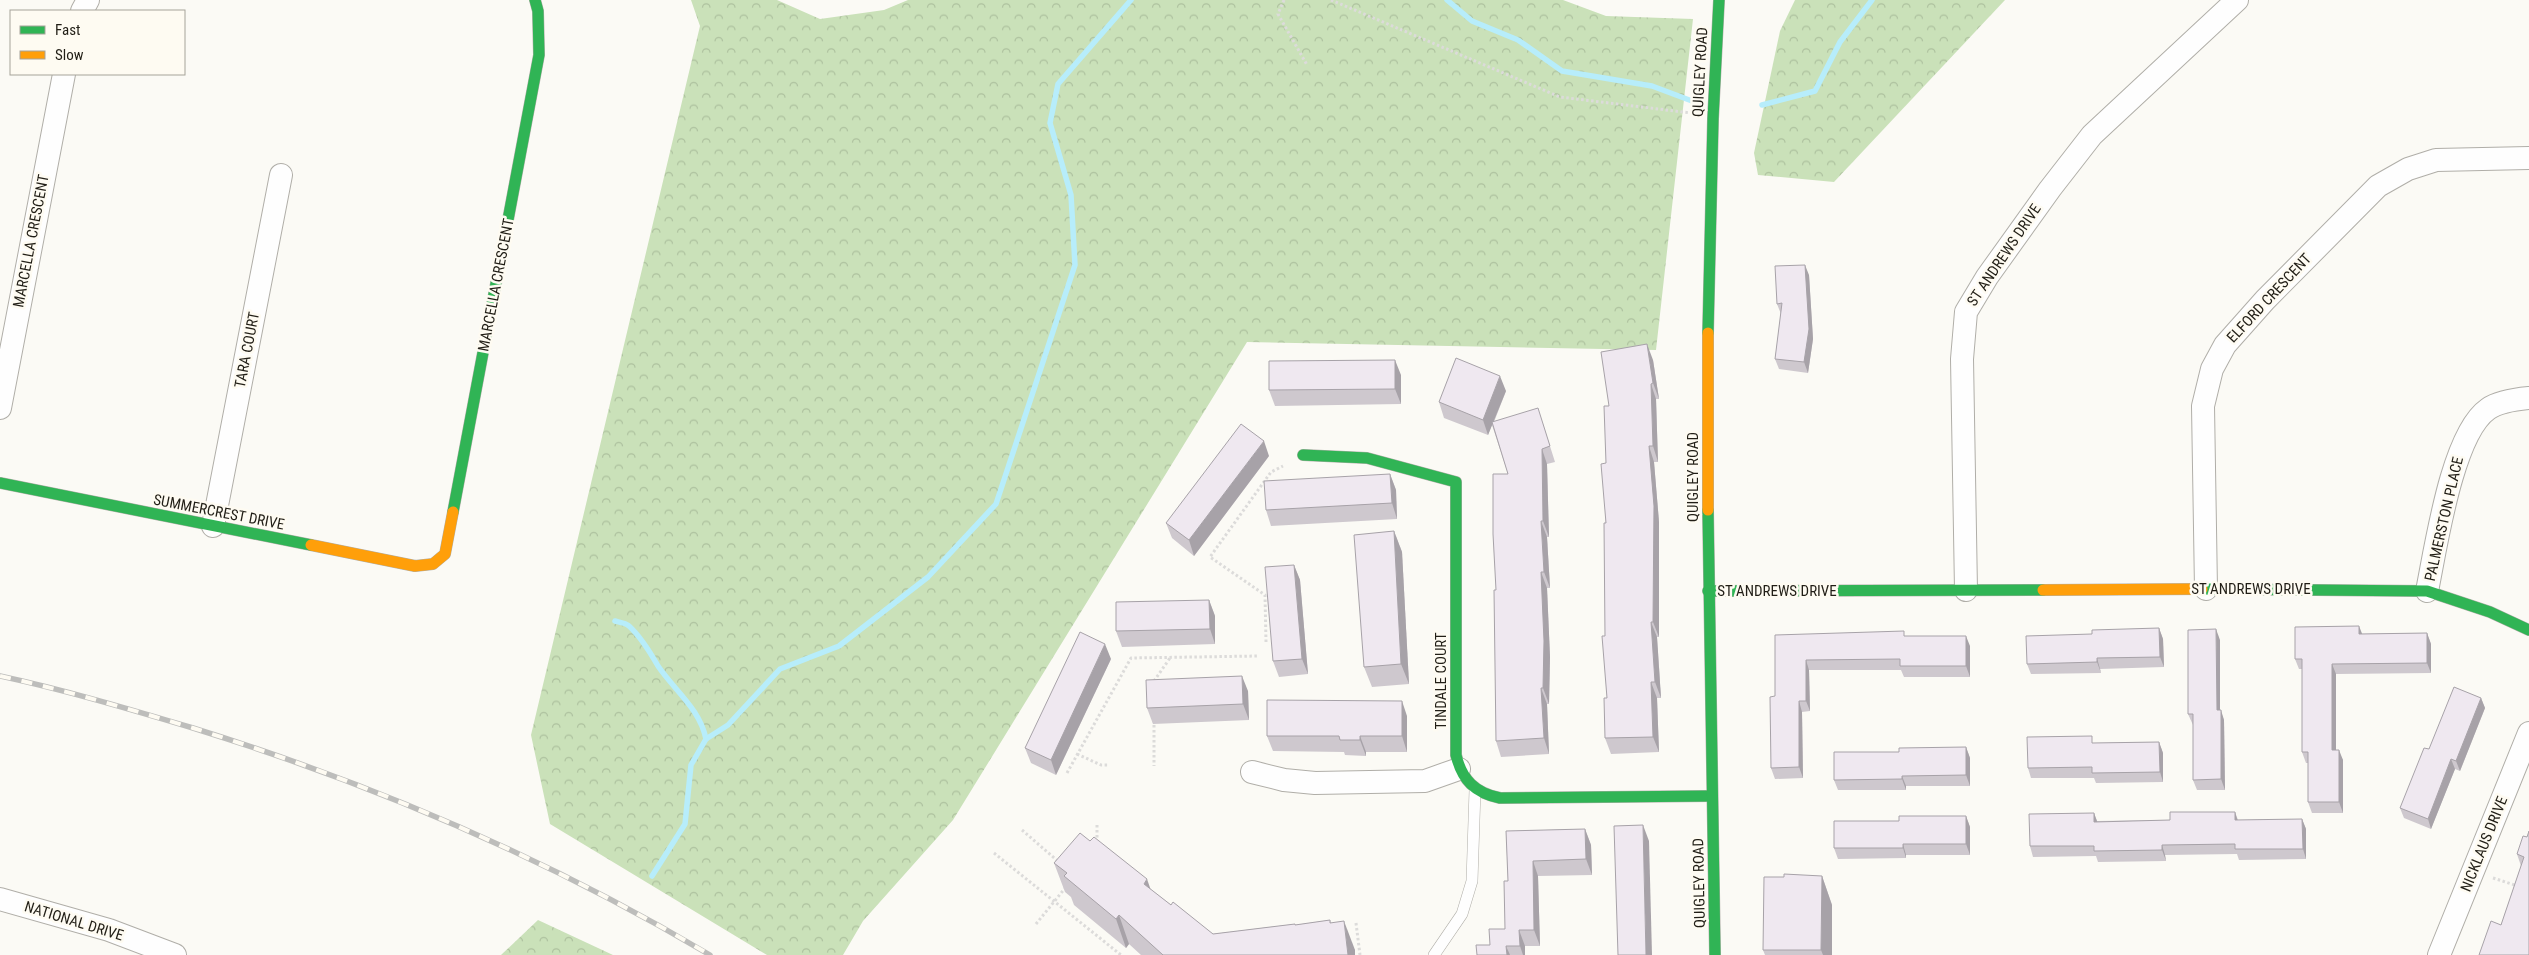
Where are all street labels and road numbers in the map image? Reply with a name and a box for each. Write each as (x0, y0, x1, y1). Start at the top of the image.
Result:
street label: QUIGLEY ROAD (1689, 27, 1711, 117)
street label: MARCELLA CRESCENT (9, 173, 53, 309)
street label: ST ANDREWS DRIVE (1963, 200, 2045, 310)
street label: MARCELLA CRESCENT (474, 217, 518, 353)
street label: ELFORD CRESCENT (2223, 250, 2315, 346)
street label: TARA COURT (231, 310, 263, 390)
street label: QUIGLEY ROAD (1684, 432, 1702, 522)
street label: PALMERSTON PLACE (2421, 455, 2467, 583)
street label: SUMMERCREST DRIVE (152, 490, 286, 534)
street label: ST ANDREWS DRIVE (2191, 580, 2311, 598)
street label: ST ANDREWS DRIVE (1717, 582, 1837, 600)
street label: TINDALE COURT (1432, 632, 1450, 730)
street label: NICKLAUS DRIVE (2457, 794, 2511, 894)
street label: QUIGLEY ROAD (1689, 838, 1709, 928)
street label: NATIONAL DRIVE (22, 897, 126, 945)

